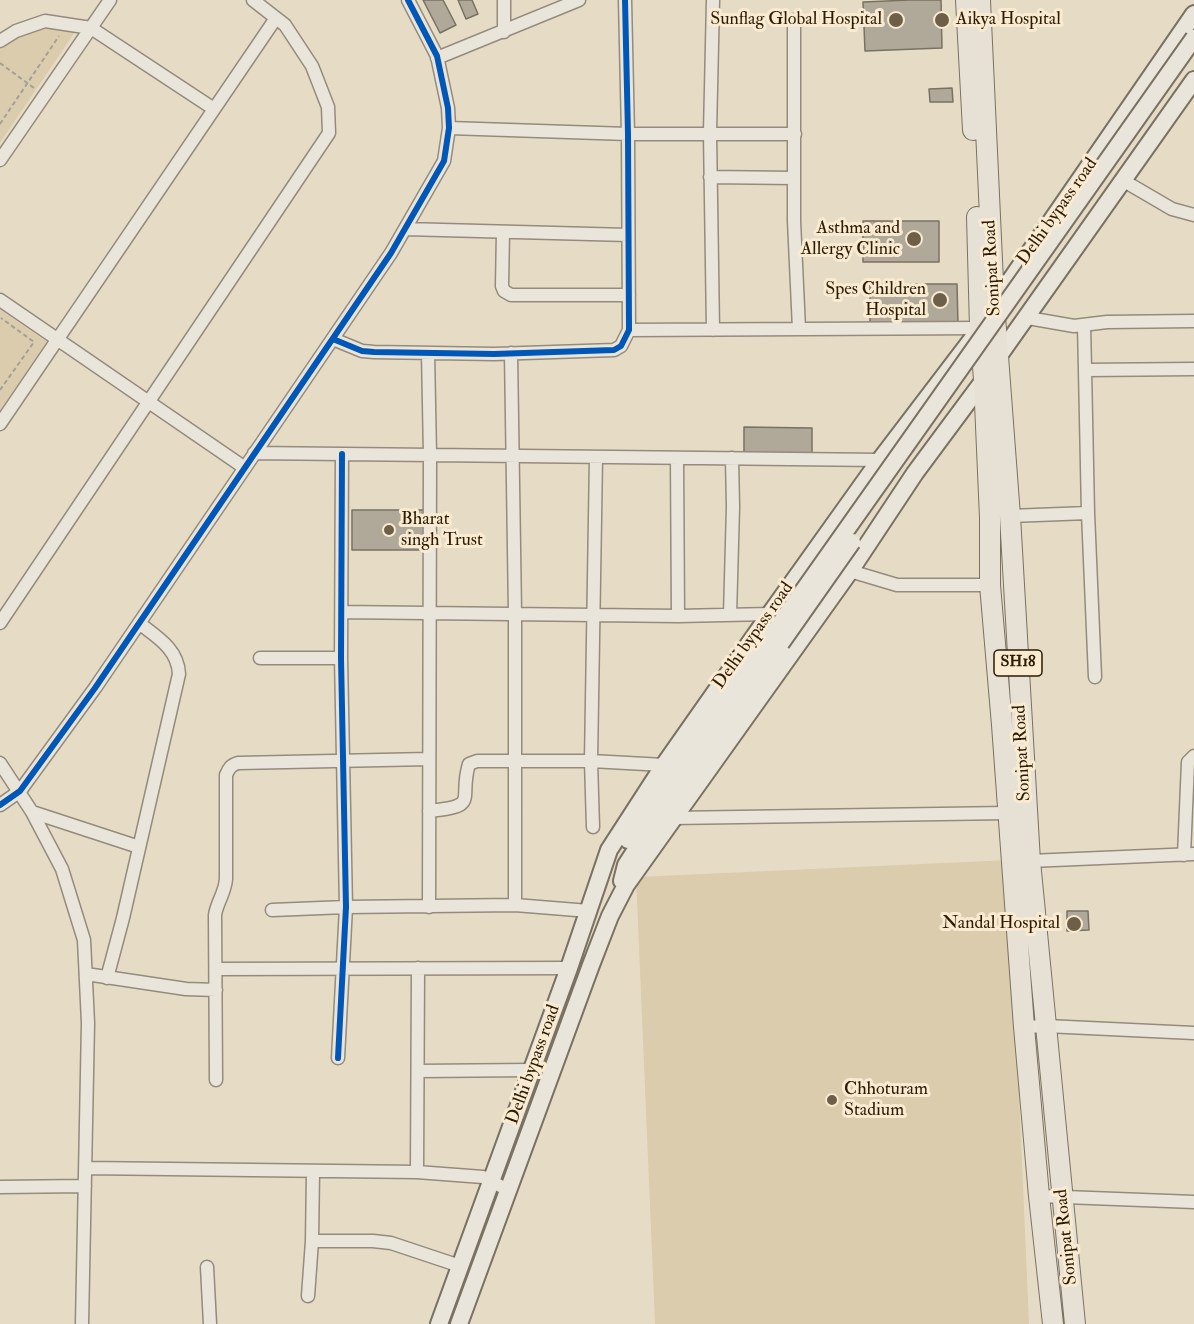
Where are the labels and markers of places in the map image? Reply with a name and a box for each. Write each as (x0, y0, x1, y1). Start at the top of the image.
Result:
place label: Sunflag Global Hospital (710, 9, 882, 31)
place label: Aikya Hospital (956, 9, 1061, 31)
marker: Sunflag Global Hospital (887, 11, 905, 29)
marker: Aikya Hospital (933, 11, 951, 29)
place label: Asthma and Allergy Clinic (801, 218, 900, 260)
marker: Asthma and Allergy Clinic (905, 230, 923, 248)
place label: Spes Children Hospital (825, 279, 926, 322)
marker: Spes Children Hospital (931, 291, 949, 309)
place label: Bharat singh Trust (401, 509, 483, 552)
marker: Bharat singh Trust (382, 523, 396, 537)
place label: Nandal Hospital (942, 913, 1060, 935)
marker: Nandal Hospital (1065, 915, 1083, 933)
place label: Chhoturam Stadium (844, 1079, 928, 1122)
marker: Chhoturam Stadium (825, 1093, 839, 1107)

